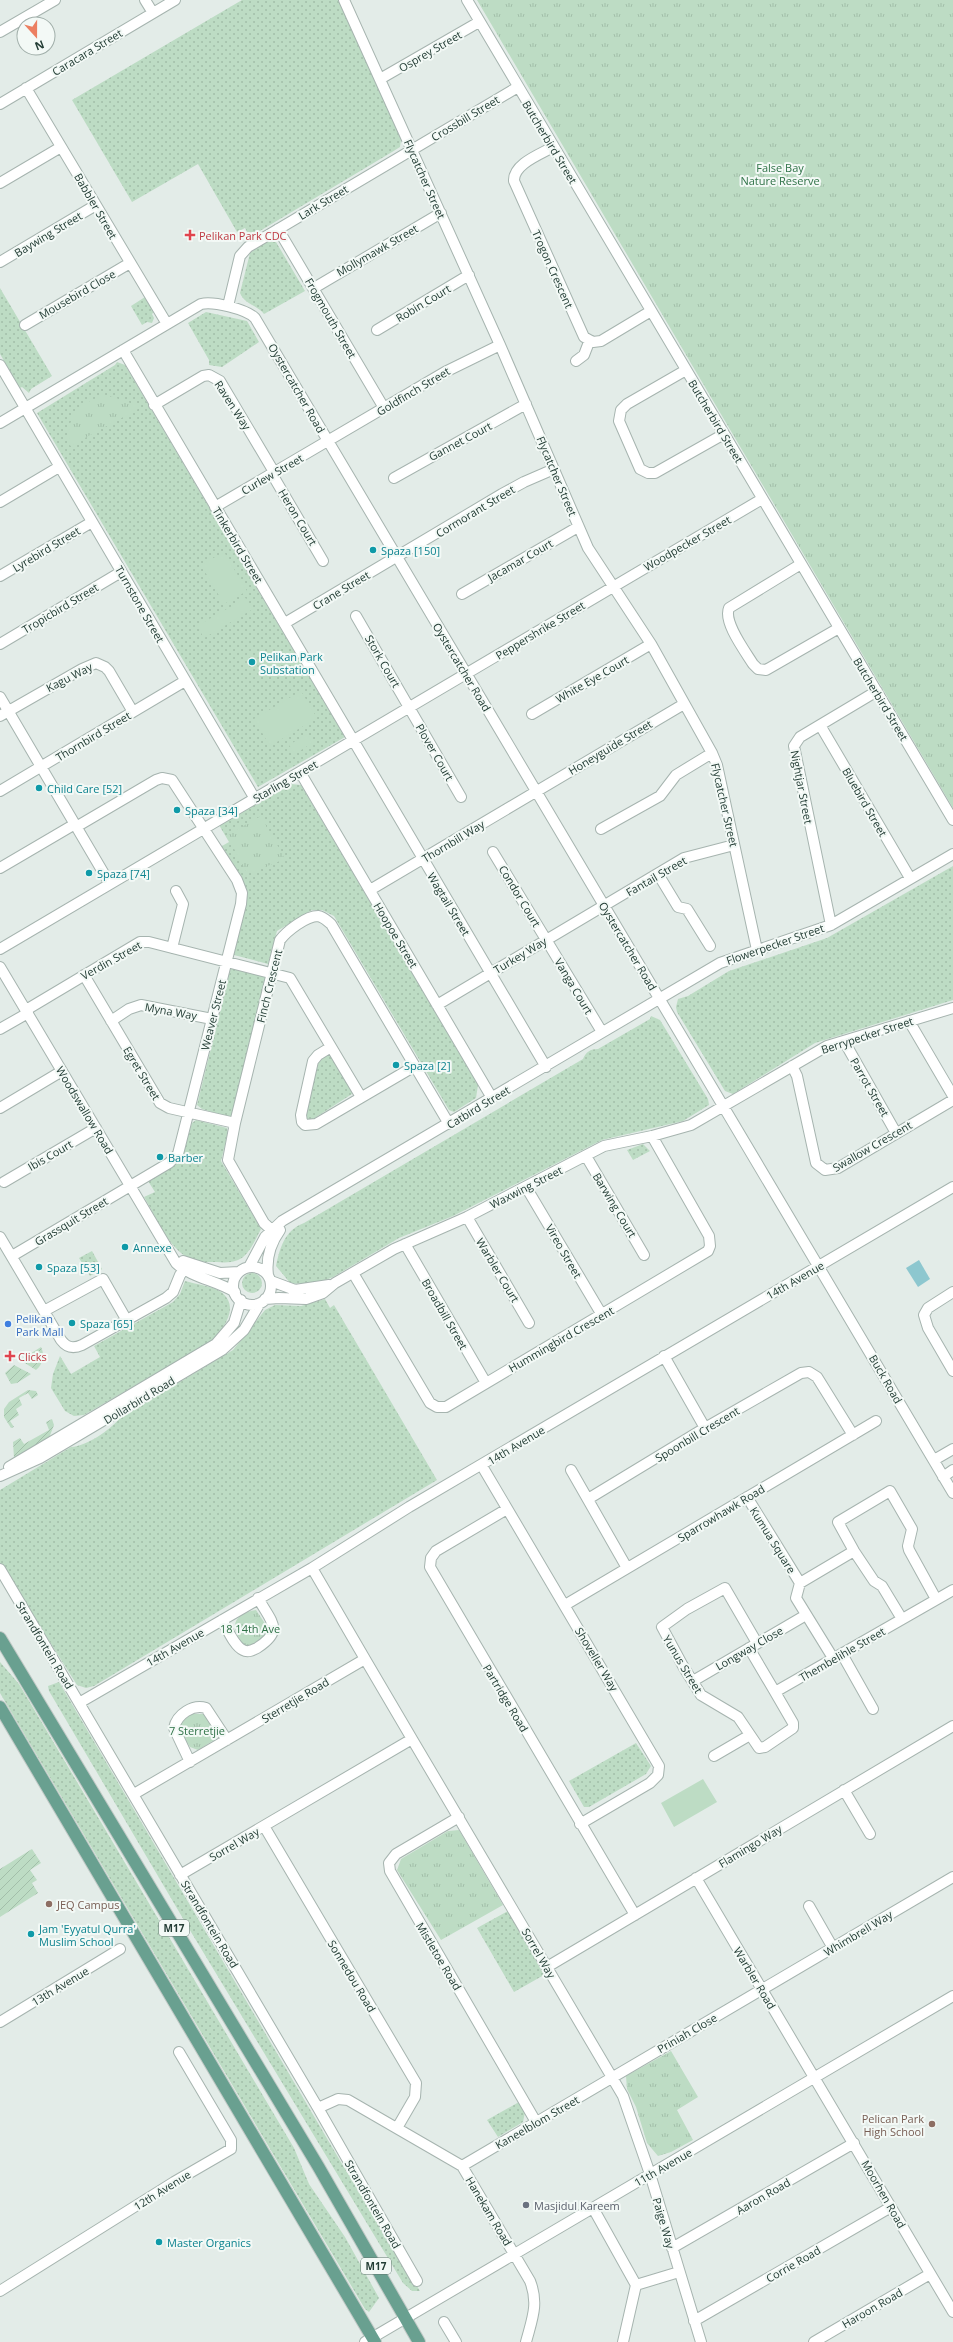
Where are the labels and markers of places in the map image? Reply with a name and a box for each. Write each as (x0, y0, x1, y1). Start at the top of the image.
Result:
place label: Pelikan Park CDC (199, 228, 287, 243)
marker: Pelikan Park CDC (184, 229, 196, 241)
place label: Spaza [150] (381, 543, 440, 558)
marker: Spaza [150] (368, 545, 378, 555)
place label: Pelikan Park Substation (260, 649, 323, 677)
marker: Pelikan Park Substation (247, 657, 257, 667)
place label: Child Care [52] (47, 781, 122, 796)
marker: Child Care [52] (34, 783, 44, 793)
place label: Spaza [34] (185, 803, 238, 818)
marker: Spaza [34] (172, 805, 182, 815)
place label: Spaza [74] (97, 866, 150, 881)
marker: Spaza [74] (84, 868, 94, 878)
place label: Spaza [2] (404, 1058, 451, 1073)
marker: Spaza [2] (391, 1060, 401, 1070)
place label: Barber (168, 1150, 204, 1165)
marker: Barber (155, 1152, 165, 1162)
place label: Annexe (133, 1240, 172, 1255)
marker: Annexe (120, 1242, 130, 1252)
place label: Spaza [53] (47, 1260, 100, 1275)
marker: Spaza [53] (34, 1262, 44, 1272)
place label: Pelikan Park Mall (16, 1311, 63, 1339)
place label: Spaza [65] (80, 1316, 133, 1331)
marker: Spaza [65] (67, 1318, 77, 1328)
marker: Pelikan Park Mall (3, 1319, 13, 1329)
place label: Clicks (18, 1349, 47, 1364)
marker: Clicks (5, 1351, 15, 1361)
place label: JEQ Campus (56, 1897, 119, 1912)
marker: JEQ Campus (44, 1899, 54, 1909)
place label: Jam 'Eyyatul Qurra' Muslim School (38, 1921, 136, 1949)
marker: Jam 'Eyyatul Qurra' Muslim School (26, 1929, 36, 1939)
place label: Pelican Park High School (862, 2111, 924, 2139)
marker: Pelican Park High School (927, 2119, 937, 2129)
place label: Masjidul Kareem (534, 2198, 620, 2213)
marker: Masjidul Kareem (521, 2200, 531, 2210)
place label: Master Organics (167, 2235, 251, 2250)
marker: Master Organics (154, 2237, 164, 2247)

